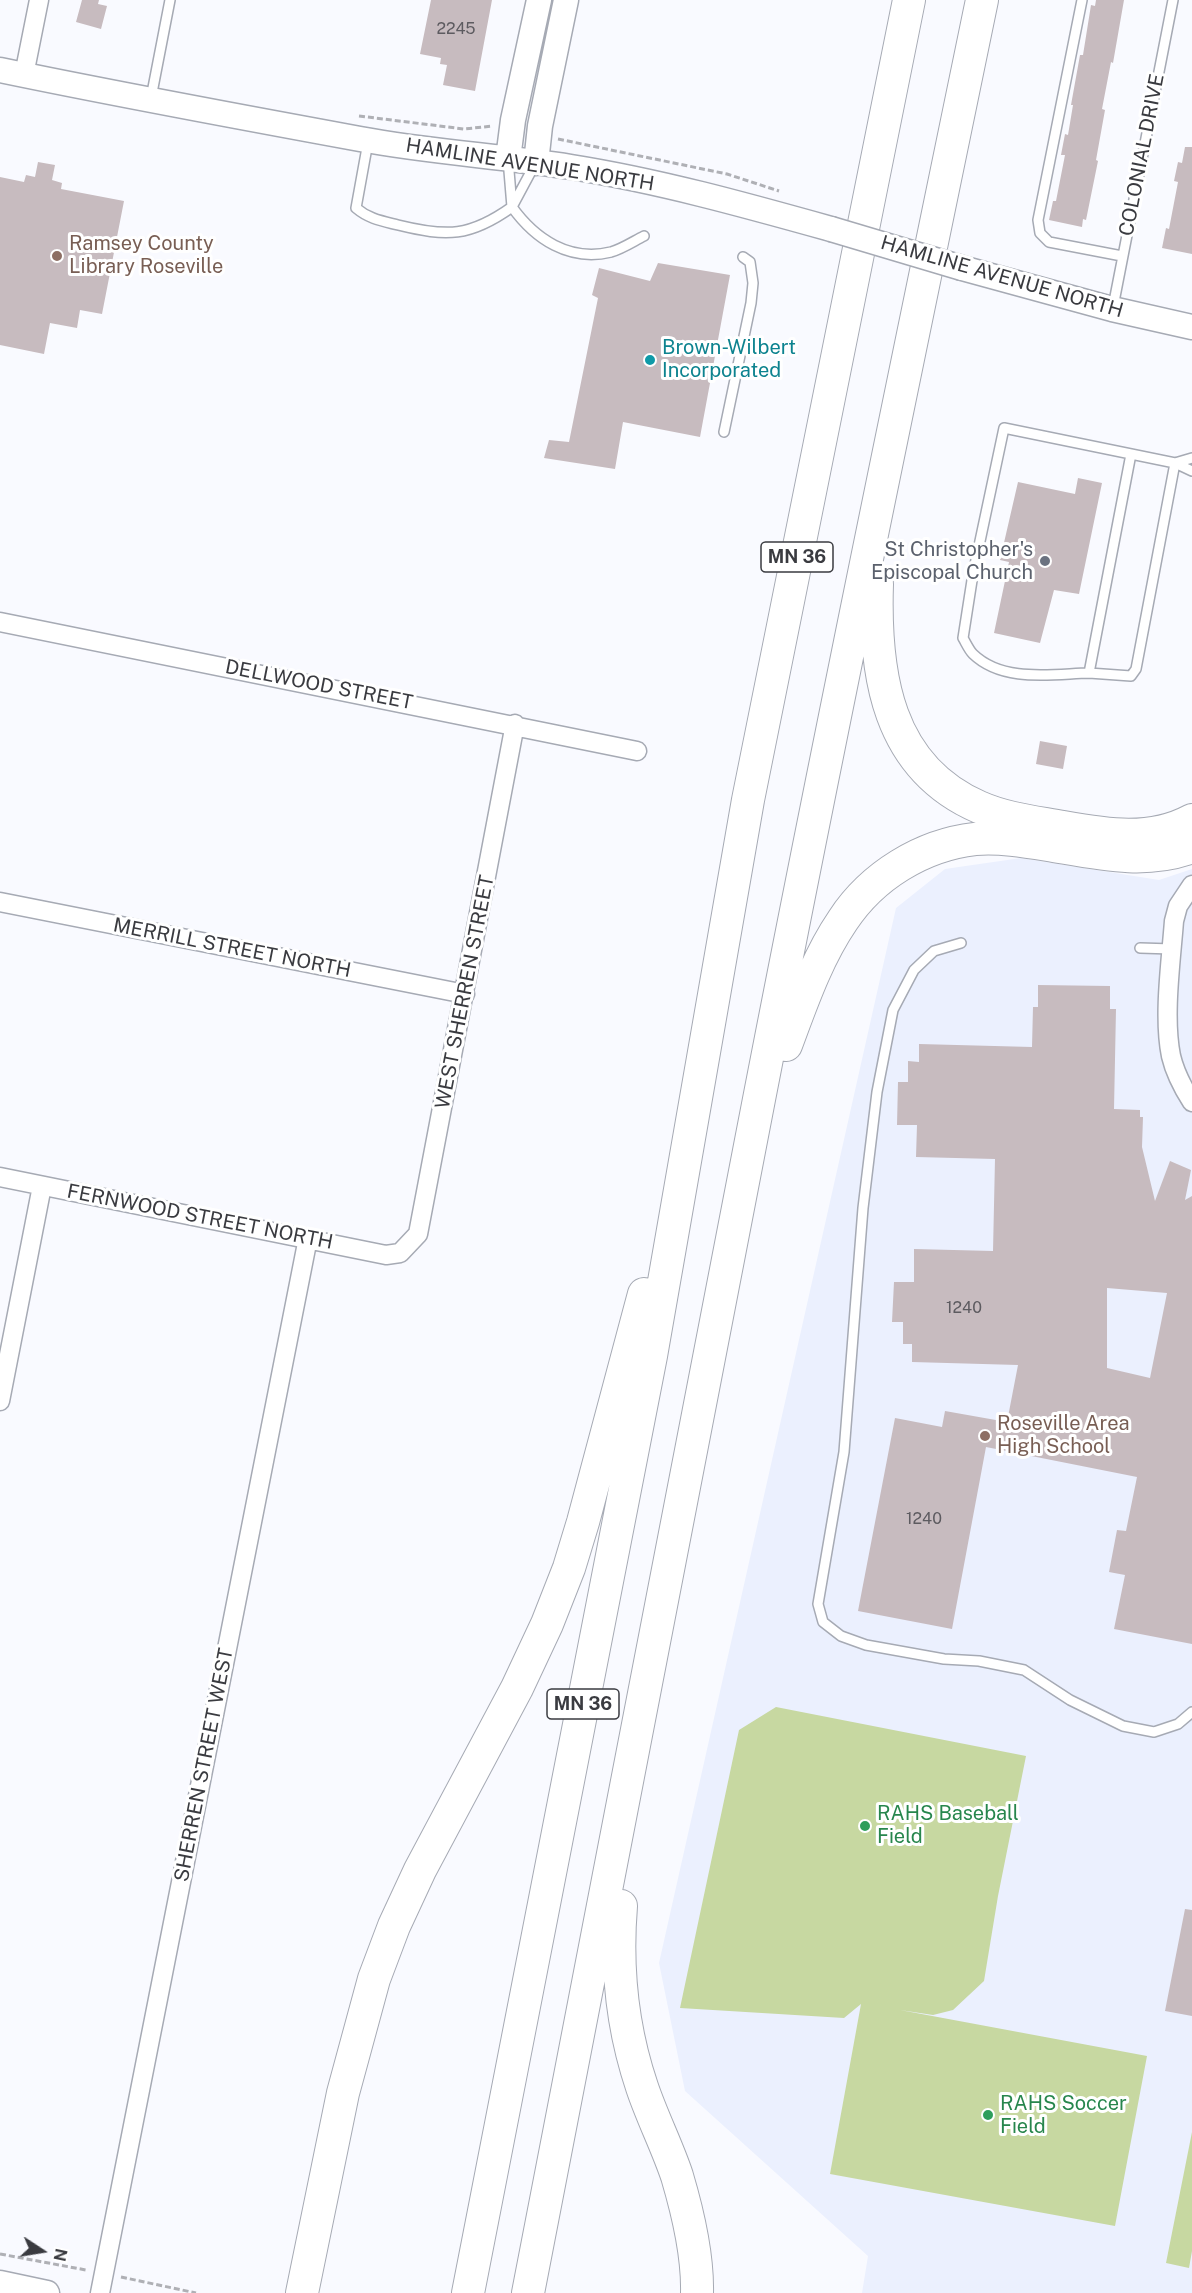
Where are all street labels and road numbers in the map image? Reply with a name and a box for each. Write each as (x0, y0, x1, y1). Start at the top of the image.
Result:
street label: COLONIAL DRIVE (1115, 72, 1169, 238)
street label: HAMLINE AVENUE NORTH (404, 133, 656, 197)
street label: HAMLINE AVENUE NORTH (878, 231, 1126, 323)
road number: MN 36 (761, 542, 833, 572)
street label: DELLWOOD STREET (223, 655, 415, 715)
street label: WEST SHERREN STREET (431, 873, 499, 1111)
street label: MERRILL STREET NORTH (111, 913, 353, 983)
street label: FERNWOOD STREET NORTH (65, 1179, 335, 1255)
street label: SHERREN STREET WEST (170, 1646, 238, 1884)
road number: MN 36 (547, 1689, 619, 1719)

